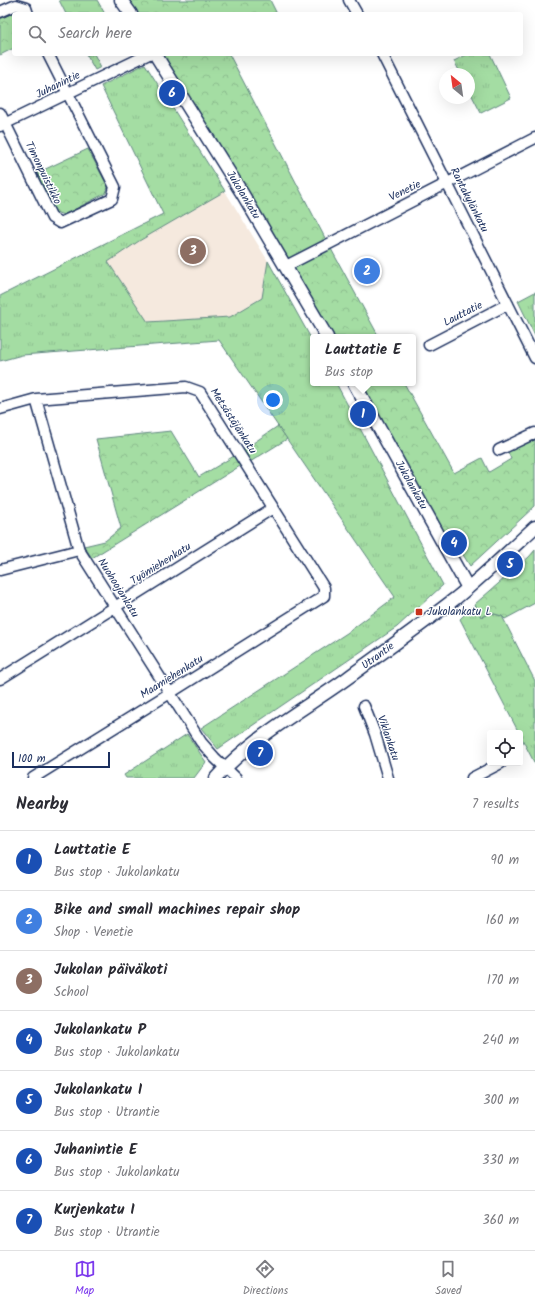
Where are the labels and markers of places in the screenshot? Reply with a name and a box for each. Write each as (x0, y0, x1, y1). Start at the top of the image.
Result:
pin: 6 (159, 78, 185, 108)
pin: 3 (180, 236, 206, 266)
pin: 2 (354, 256, 380, 286)
pin: 1 (350, 399, 376, 429)
pin: 4 (441, 528, 467, 558)
pin: 5 (497, 549, 523, 579)
place label: Jukolankatu L (427, 603, 492, 621)
marker: Jukolankatu L (414, 607, 424, 617)
pin: 7 (247, 738, 273, 768)

